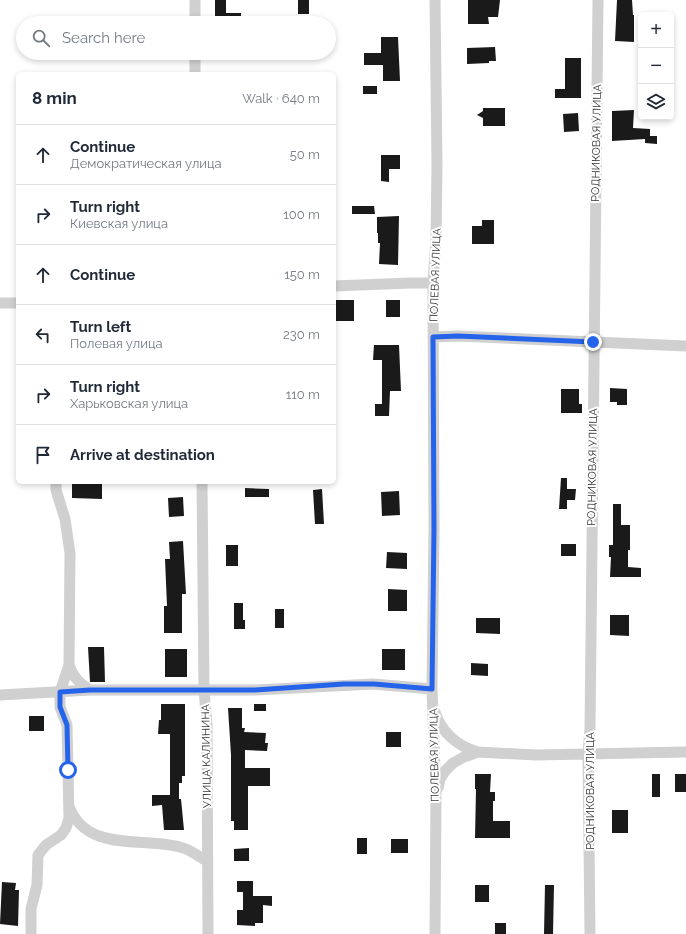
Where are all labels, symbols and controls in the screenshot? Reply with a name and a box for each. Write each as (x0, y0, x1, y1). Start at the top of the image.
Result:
map controls (638, 12, 674, 120)
button: + (638, 12, 674, 48)
search box (16, 16, 336, 60)
icon: search (30, 27, 52, 49)
text: Search here (62, 29, 145, 47)
button: − (638, 48, 674, 84)
street label: РОДНИКОВАЯ УЛИЦА (589, 84, 604, 202)
button: layers (638, 84, 674, 120)
text: 8 min (32, 88, 77, 108)
text: Walk · 640 m (242, 91, 320, 106)
text: Continue (70, 138, 135, 156)
icon: ahead (32, 144, 54, 166)
text: 50 m (290, 147, 320, 162)
text: Демократическая улица (70, 156, 222, 171)
text: Turn right (70, 198, 140, 216)
icon: right (32, 204, 54, 226)
text: 100 m (283, 207, 320, 222)
text: Киевская улица (70, 216, 168, 231)
street label: ПОЛЕВАЯ УЛИЦА (427, 227, 444, 322)
icon: ahead (32, 264, 54, 286)
text: Continue (70, 266, 135, 284)
text: 150 m (284, 267, 320, 282)
text: Turn left (70, 318, 131, 336)
icon: left (32, 324, 54, 346)
text: 230 m (283, 327, 320, 342)
route end (584, 333, 602, 351)
text: Полевая улица (70, 336, 163, 351)
text: Turn right (70, 378, 140, 396)
icon: right (32, 384, 54, 406)
text: 110 m (286, 387, 320, 402)
text: Харьковская улица (70, 396, 188, 411)
street label: РОДНИКОВАЯ УЛИЦА (585, 408, 600, 526)
icon: arrive (32, 444, 54, 466)
text: Arrive at destination (70, 446, 215, 464)
street label: УЛИЦА КАЛИНИНА (199, 703, 214, 808)
street label: ПОЛЕВАЯ УЛИЦА (427, 707, 442, 802)
street label: РОДНИКОВАЯ УЛИЦА (584, 732, 597, 850)
route start (59, 761, 77, 779)

